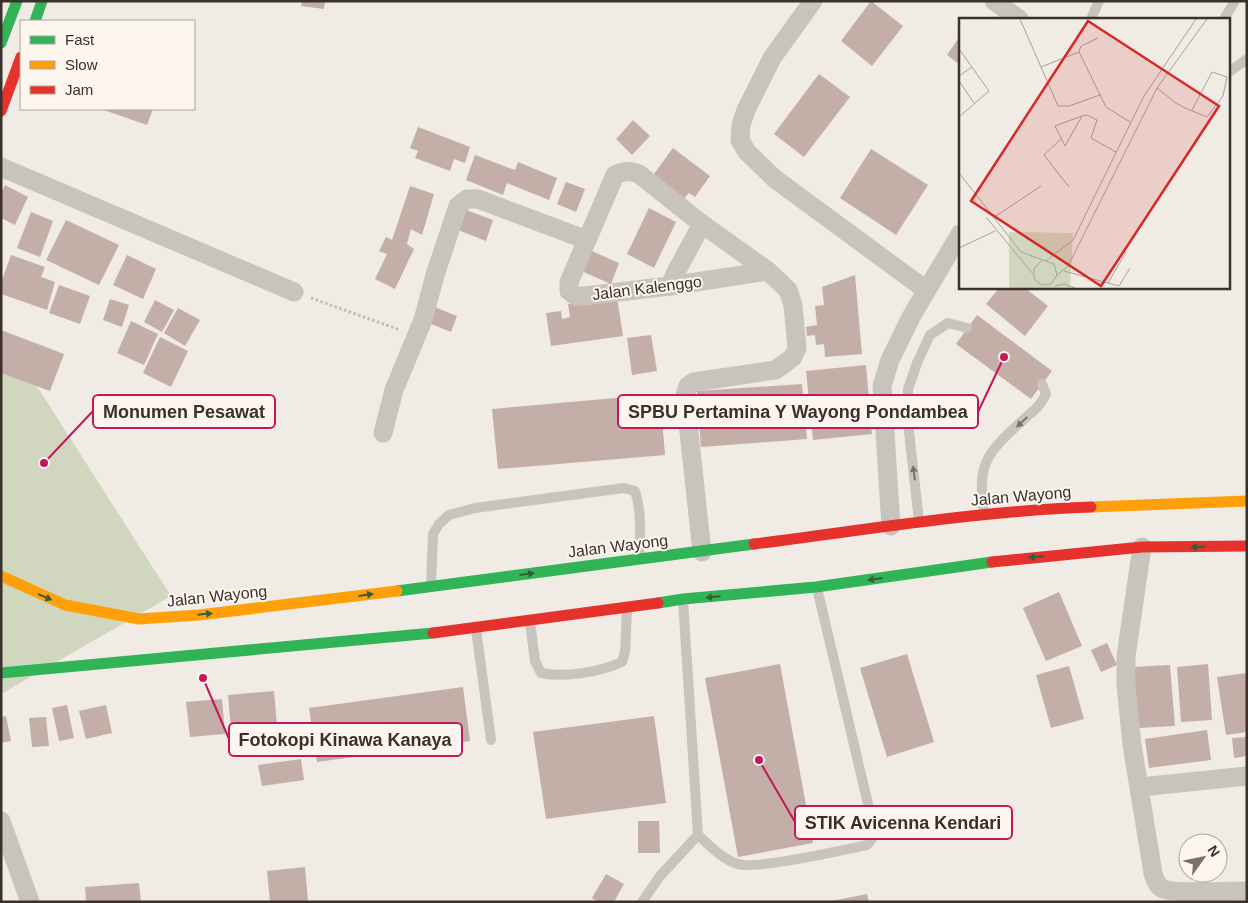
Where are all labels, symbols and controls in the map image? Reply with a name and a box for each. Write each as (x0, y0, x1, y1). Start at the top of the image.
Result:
inset map (959, 18, 1230, 289)
legend (20, 20, 195, 110)
text: Fast (65, 31, 95, 48)
text: Slow (65, 56, 98, 73)
text: Jam (65, 81, 93, 98)
street label: Jalan Kalenggo (591, 273, 703, 303)
callout: Monumen Pesawat (93, 395, 275, 428)
callout: SPBU Pertamina Y Wayong Pondambea (618, 395, 978, 428)
text: Monumen Pesawat (103, 402, 265, 422)
text: SPBU Pertamina Y Wayong Pondambea (628, 402, 969, 422)
one-way arrow (1016, 416, 1028, 428)
one-way arrow (910, 465, 918, 481)
street label: Jalan Wayong (970, 483, 1072, 509)
street label: Jalan Wayong (567, 531, 669, 561)
one-way arrow (1190, 543, 1206, 551)
one-way arrow (1028, 553, 1044, 561)
one-way arrow (519, 569, 535, 577)
one-way arrow (867, 575, 883, 583)
street label: Jalan Wayong (166, 582, 268, 610)
one-way arrow (358, 590, 374, 598)
one-way arrow (705, 593, 721, 601)
one-way arrow (38, 594, 52, 602)
one-way arrow (197, 610, 213, 618)
callout: Fotokopi Kinawa Kanaya (229, 723, 462, 756)
text: Fotokopi Kinawa Kanaya (238, 730, 453, 750)
callout: STIK Avicenna Kendari (795, 806, 1012, 839)
text: STIK Avicenna Kendari (805, 813, 1001, 833)
north arrow (1178, 833, 1228, 883)
text: N (1204, 842, 1223, 860)

